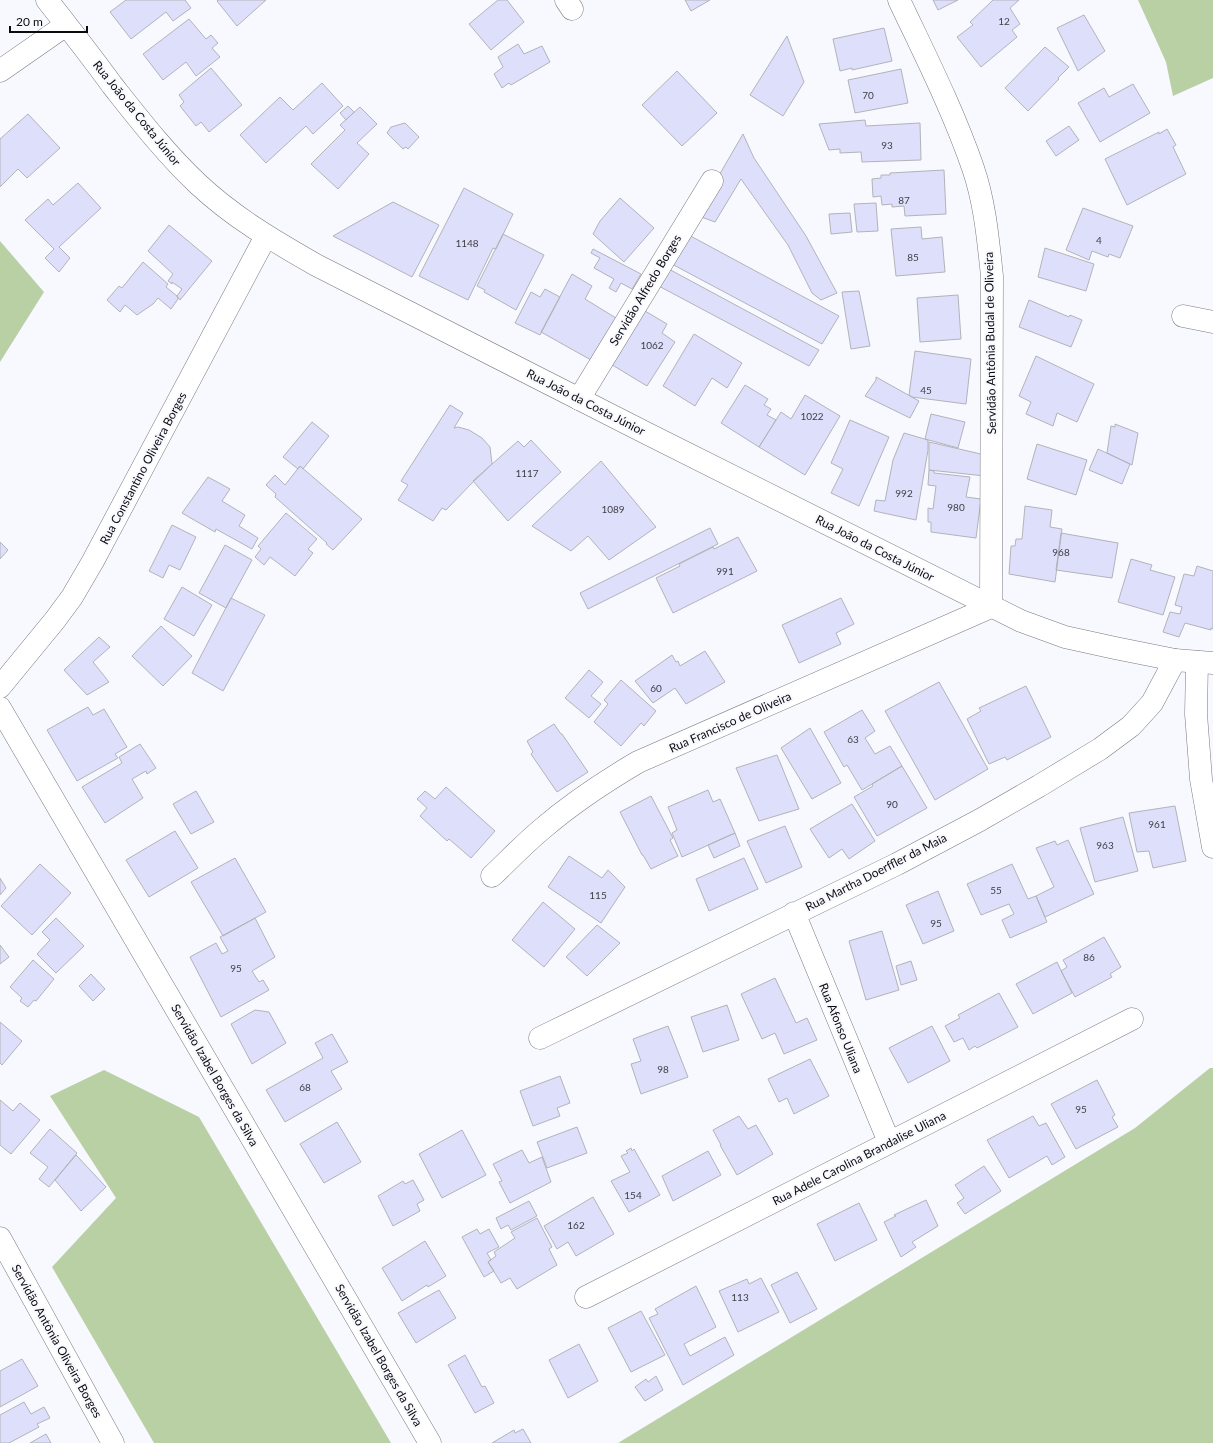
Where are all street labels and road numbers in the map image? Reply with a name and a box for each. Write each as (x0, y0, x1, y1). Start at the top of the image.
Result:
street label: Rua João da Costa Júnior (90, 57, 184, 169)
street label: Servidão Alfredo Borges (606, 232, 684, 348)
street label: Servidão Antônia Budal de Oliveira (981, 252, 999, 434)
street label: Rua João da Costa Júnior (524, 366, 648, 439)
street label: Rua Constantino Oliveira Borges (96, 389, 190, 547)
street label: Rua João da Costa Júnior (813, 512, 937, 585)
street label: Rua Francisco de Oliveira (667, 688, 794, 756)
street label: Rua Martha Doerffler da Maia (803, 830, 949, 914)
street label: Rua Afonso Uliana (816, 981, 866, 1075)
street label: Servidão Izabel Borges da Silva (168, 1001, 262, 1149)
street label: Rua Adele Carolina Brandalise Uliana (770, 1108, 948, 1208)
street label: Servidão Antônia Oliveira Borges (9, 1262, 105, 1420)
street label: Servidão Izabel Borges da Silva (332, 1281, 426, 1429)

